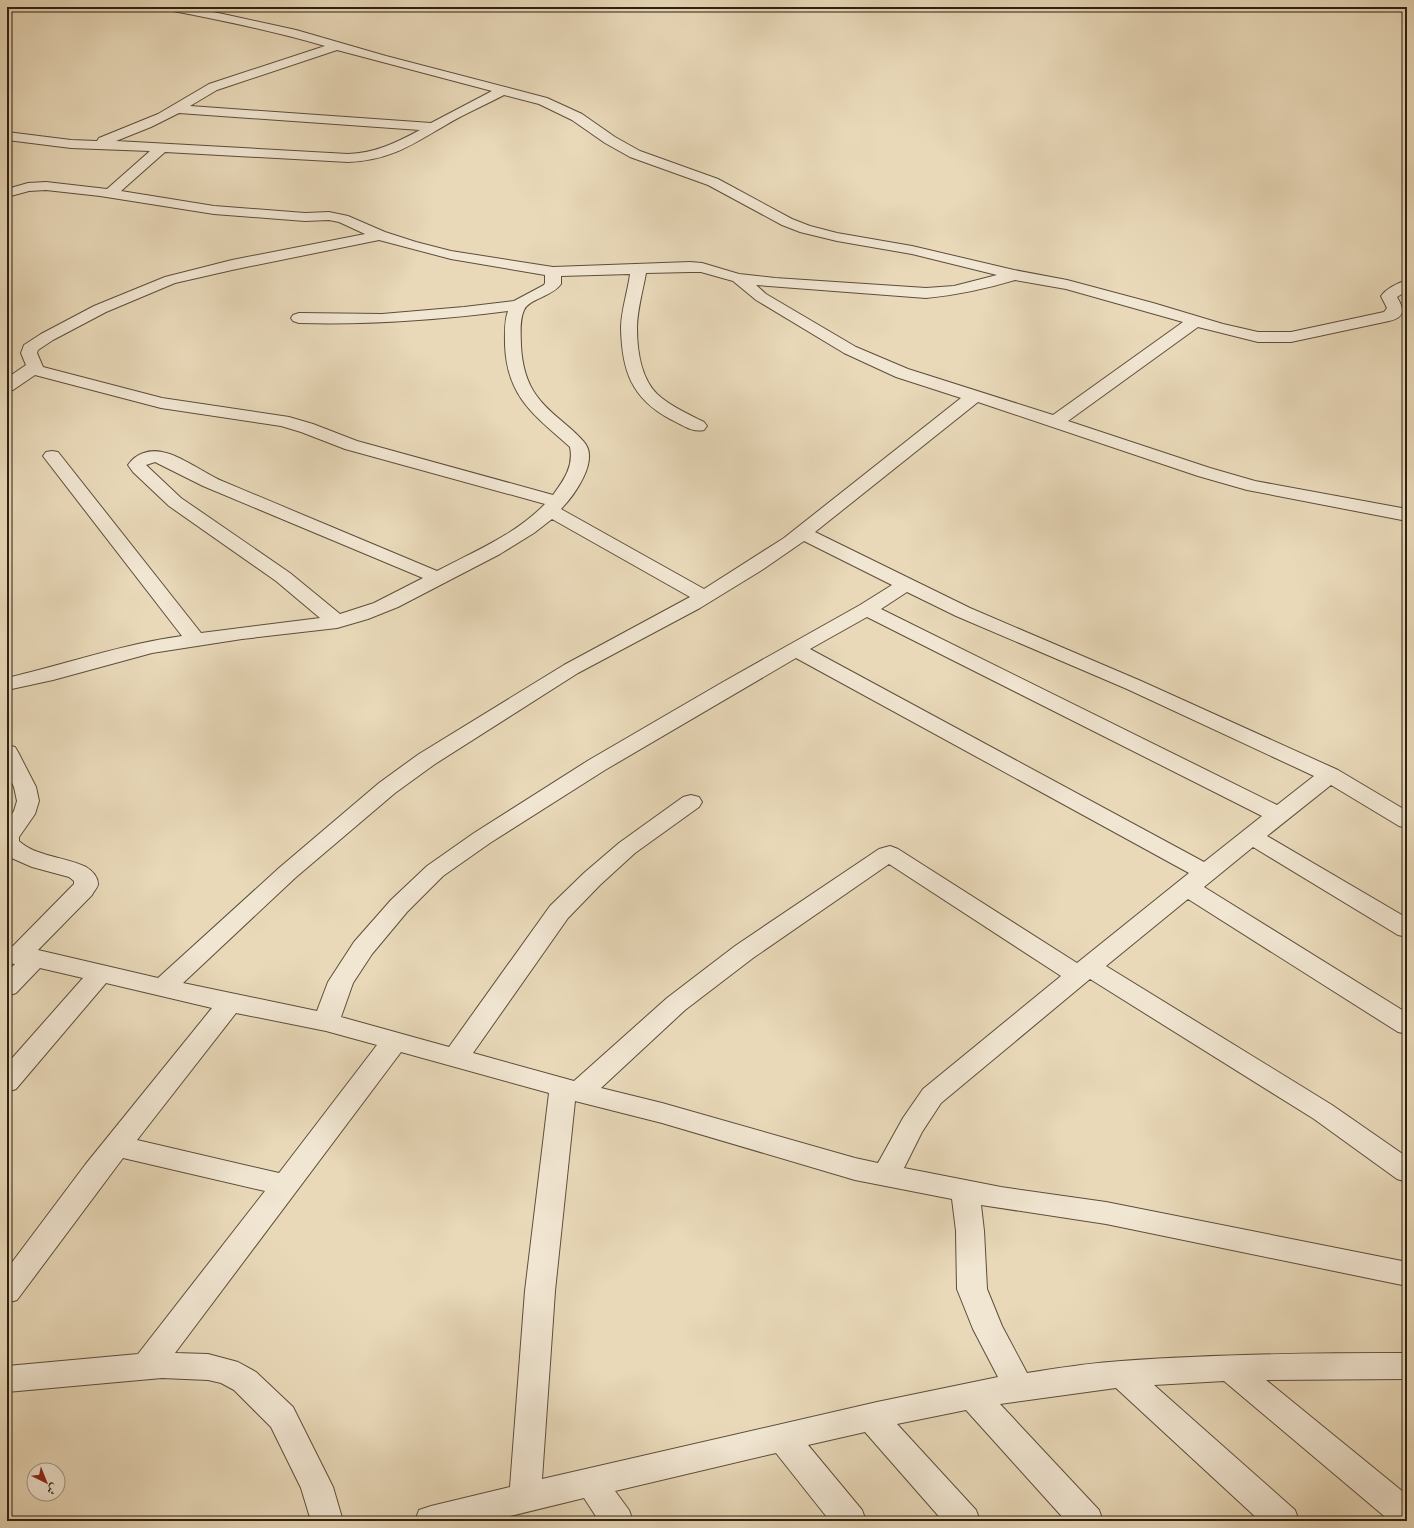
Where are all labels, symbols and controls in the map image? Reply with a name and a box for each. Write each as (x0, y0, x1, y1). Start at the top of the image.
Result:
north arrow (26, 1462, 66, 1502)
text: ش (43, 1480, 62, 1498)

